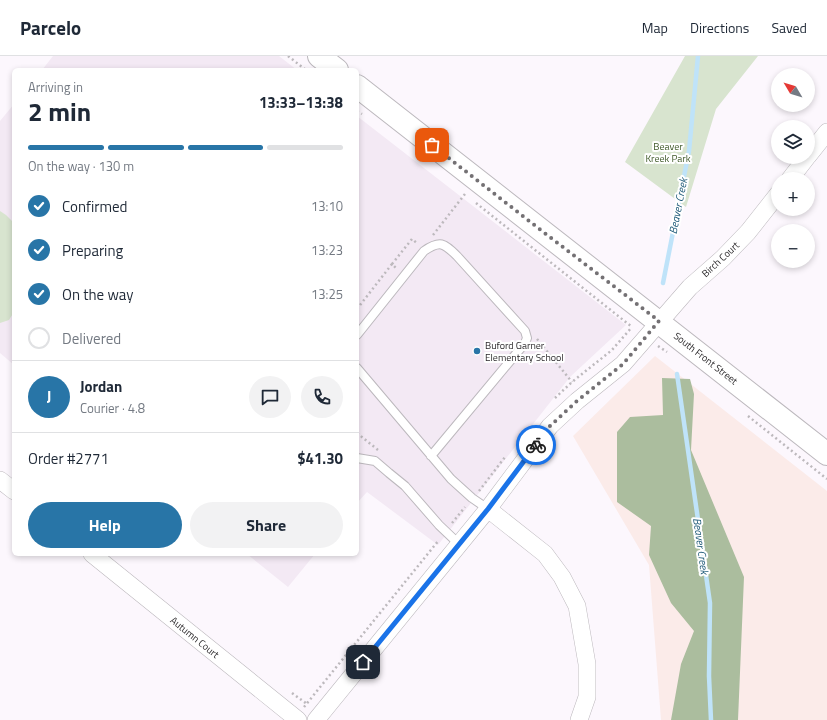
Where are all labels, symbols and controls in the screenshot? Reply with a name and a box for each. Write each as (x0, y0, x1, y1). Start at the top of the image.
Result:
text: Parcelo (20, 13, 81, 42)
text: Map (642, 17, 668, 38)
text: Directions (690, 17, 749, 38)
text: Saved (771, 17, 807, 38)
north arrow (771, 68, 815, 112)
map controls (771, 68, 815, 268)
text: Arriving in (28, 77, 83, 97)
text: 13:33–13:38 (259, 91, 343, 114)
text: 2 min (28, 92, 91, 131)
button: layers (771, 120, 815, 164)
pin (415, 128, 449, 162)
icon: bag (421, 134, 443, 156)
park label: Beaver Kreek Park (645, 139, 691, 166)
text: On the way · 130 m (28, 156, 134, 176)
button: + (771, 172, 815, 216)
water label: Beaver Creek (665, 176, 691, 235)
icon: check (28, 195, 50, 217)
text: Confirmed (62, 195, 127, 218)
text: 13:10 (311, 196, 343, 216)
button: − (771, 224, 815, 268)
street label: Birch Court (698, 238, 743, 281)
icon: check (28, 239, 50, 261)
text: Preparing (62, 239, 123, 262)
text: 13:23 (311, 240, 343, 260)
icon: check (28, 283, 50, 305)
text: On the way (62, 283, 134, 306)
text: 13:25 (311, 284, 343, 304)
text: Delivered (62, 327, 121, 350)
street label: South Front Street (670, 329, 741, 388)
place label: Buford Garner Elementary School (485, 338, 564, 365)
marker: Buford Garner Elementary School (472, 346, 482, 356)
text: Jordan (80, 375, 122, 398)
button: chat (249, 376, 291, 418)
button: phone (301, 376, 343, 418)
text: J (47, 385, 51, 408)
text: Courier · 4.8 (80, 398, 145, 418)
courier (516, 425, 556, 465)
icon: bike (525, 434, 547, 456)
text: Order #2771 (28, 447, 109, 470)
text: $41.30 (297, 447, 343, 470)
button: Help (28, 502, 182, 548)
button: Share (190, 502, 343, 548)
water label: Beaver Creek (689, 517, 713, 576)
street label: Autumn Court (167, 613, 223, 662)
pin (346, 645, 380, 679)
icon: home (352, 651, 374, 673)

